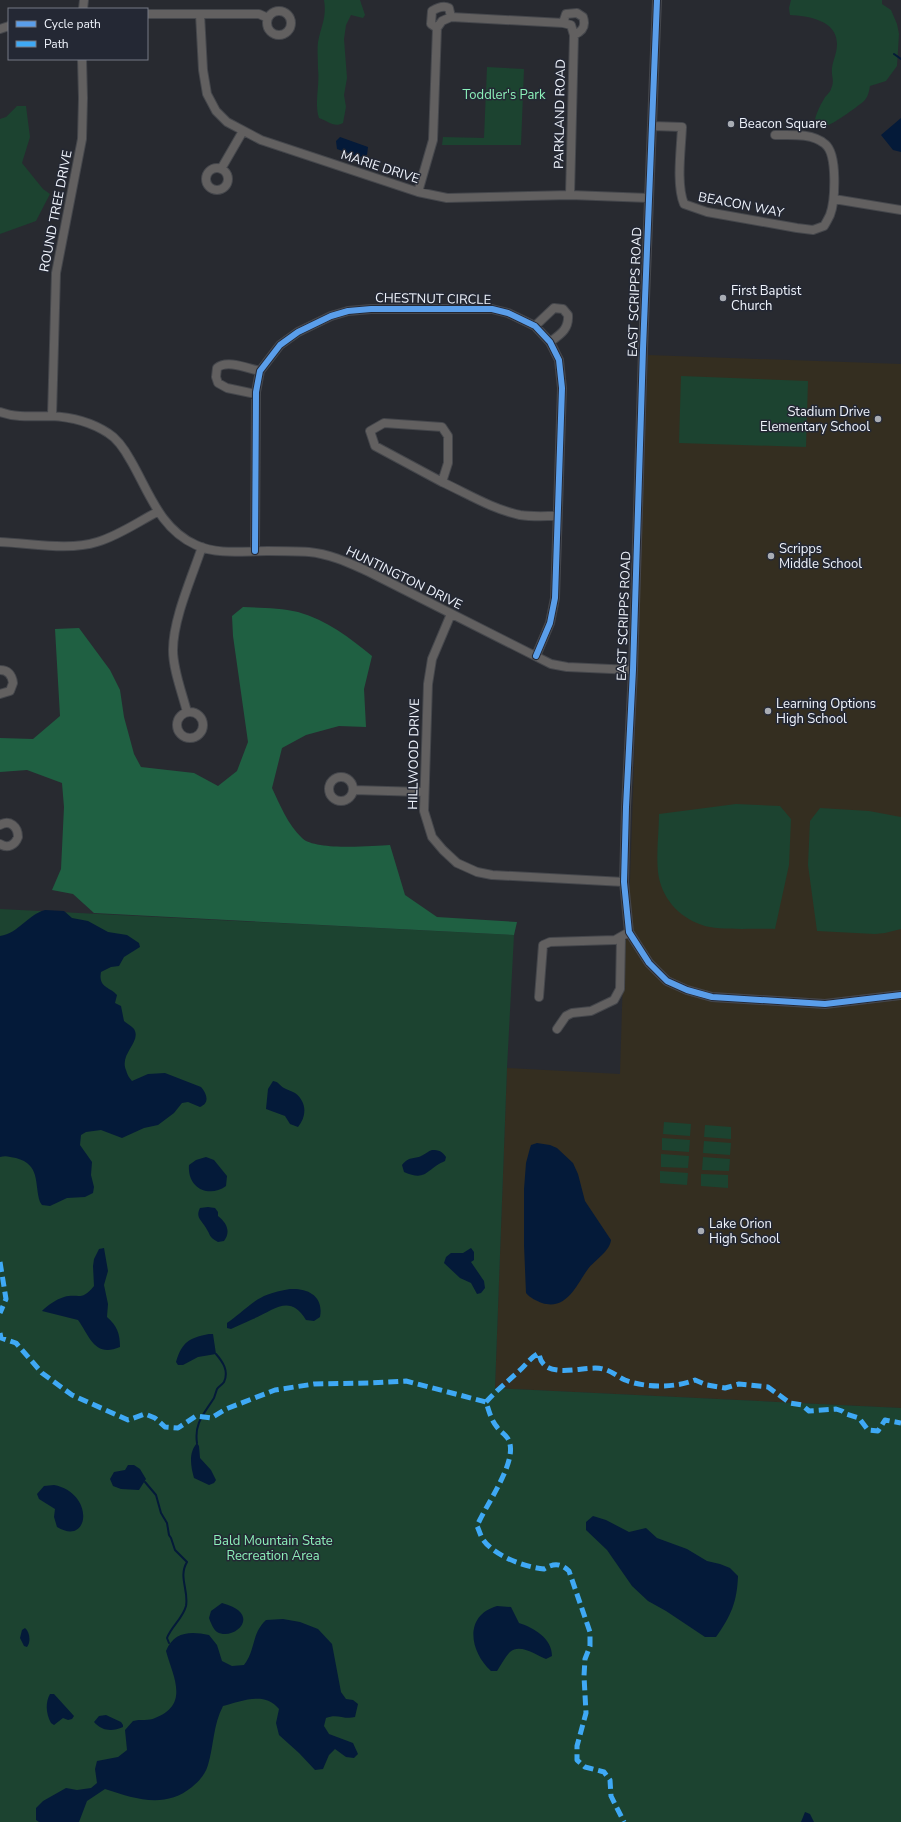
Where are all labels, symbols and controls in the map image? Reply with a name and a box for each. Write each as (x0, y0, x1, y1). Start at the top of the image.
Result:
legend (8, 8, 148, 60)
text: Cycle path (44, 16, 101, 32)
text: Path (44, 36, 69, 52)
street label: PARKLAND ROAD (550, 59, 570, 169)
park label: Toddler's Park (463, 86, 546, 104)
place label: Beacon Square (739, 115, 827, 133)
marker: Beacon Square (726, 119, 736, 129)
street label: MARIE DRIVE (338, 146, 422, 188)
street label: ROUND TREE DRIVE (35, 148, 77, 274)
street label: BEACON WAY (697, 188, 786, 222)
street label: EAST SCRIPPS ROAD (624, 227, 646, 357)
place label: First Baptist Church (731, 282, 802, 315)
street label: CHESTNUT CIRCLE (375, 289, 491, 309)
marker: First Baptist Church (718, 293, 728, 303)
place label: Stadium Drive Elementary School (760, 403, 870, 436)
marker: Stadium Drive Elementary School (873, 414, 883, 424)
place label: Scripps Middle School (779, 540, 862, 573)
street label: HUNTINGTON DRIVE (343, 542, 465, 614)
street label: EAST SCRIPPS ROAD (613, 551, 635, 681)
marker: Scripps Middle School (766, 551, 776, 561)
place label: Learning Options High School (776, 695, 876, 728)
street label: HILLWOOD DRIVE (404, 698, 424, 810)
marker: Learning Options High School (763, 706, 773, 716)
place label: Lake Orion High School (709, 1215, 780, 1248)
marker: Lake Orion High School (696, 1226, 706, 1236)
park label: Bald Mountain State Recreation Area (213, 1532, 333, 1565)

